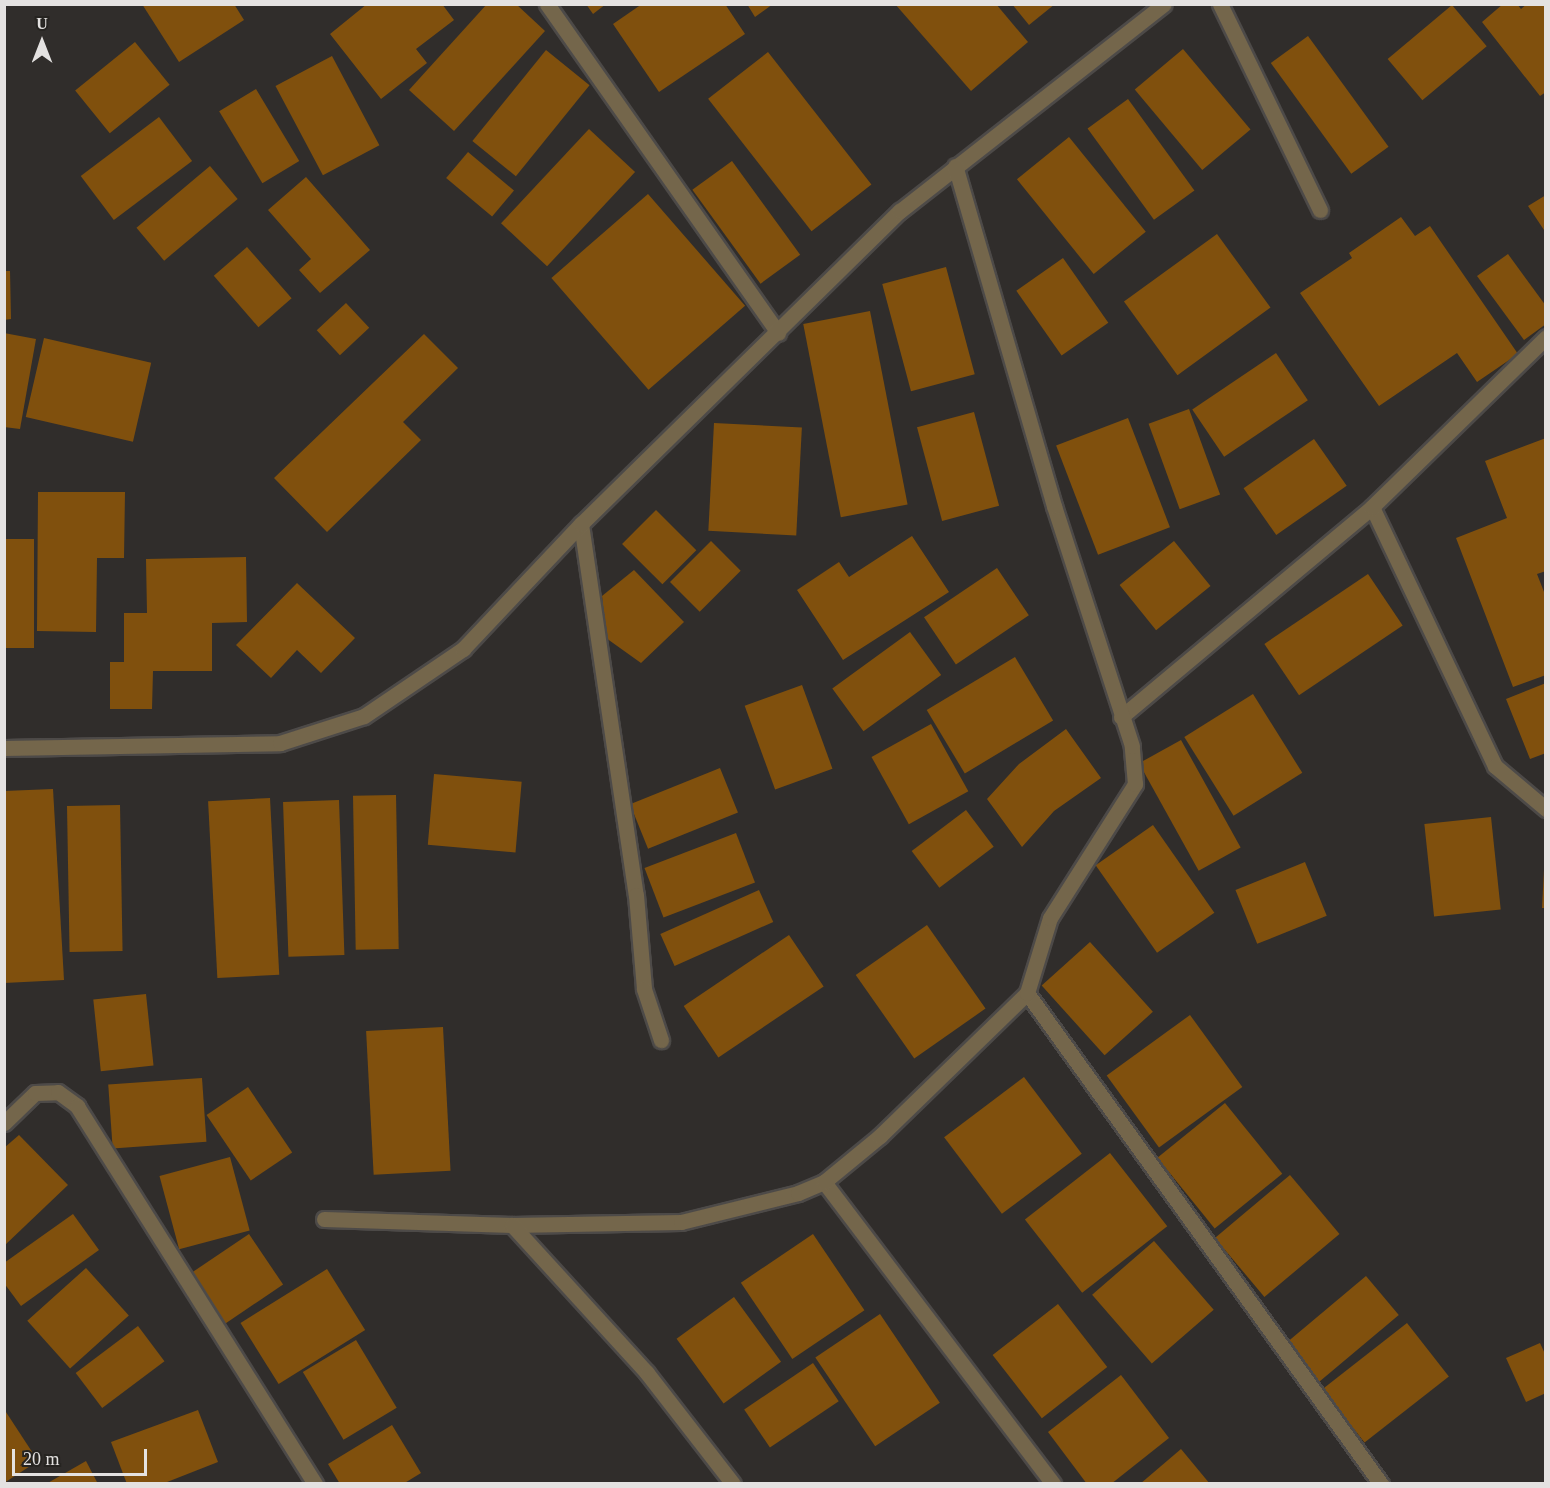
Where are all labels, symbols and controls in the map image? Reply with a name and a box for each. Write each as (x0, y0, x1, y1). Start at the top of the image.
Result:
north arrow (12, 12, 72, 72)
text: U (36, 15, 48, 32)
scale bar (15, 1437, 150, 1475)
text: 20 m (23, 1449, 60, 1469)

